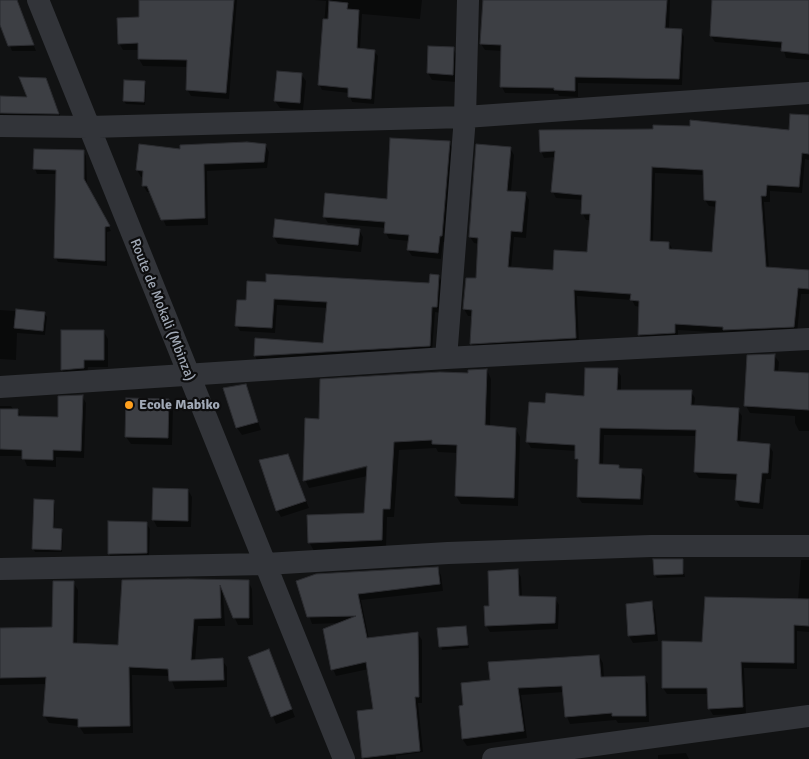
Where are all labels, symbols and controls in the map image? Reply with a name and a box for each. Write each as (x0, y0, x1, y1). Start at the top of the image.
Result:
street label: Route de Mokali (Mbinza) (126, 236, 198, 384)
place label: Ecole Mabiko (139, 397, 220, 413)
marker: Ecole Mabiko (123, 399, 135, 411)

